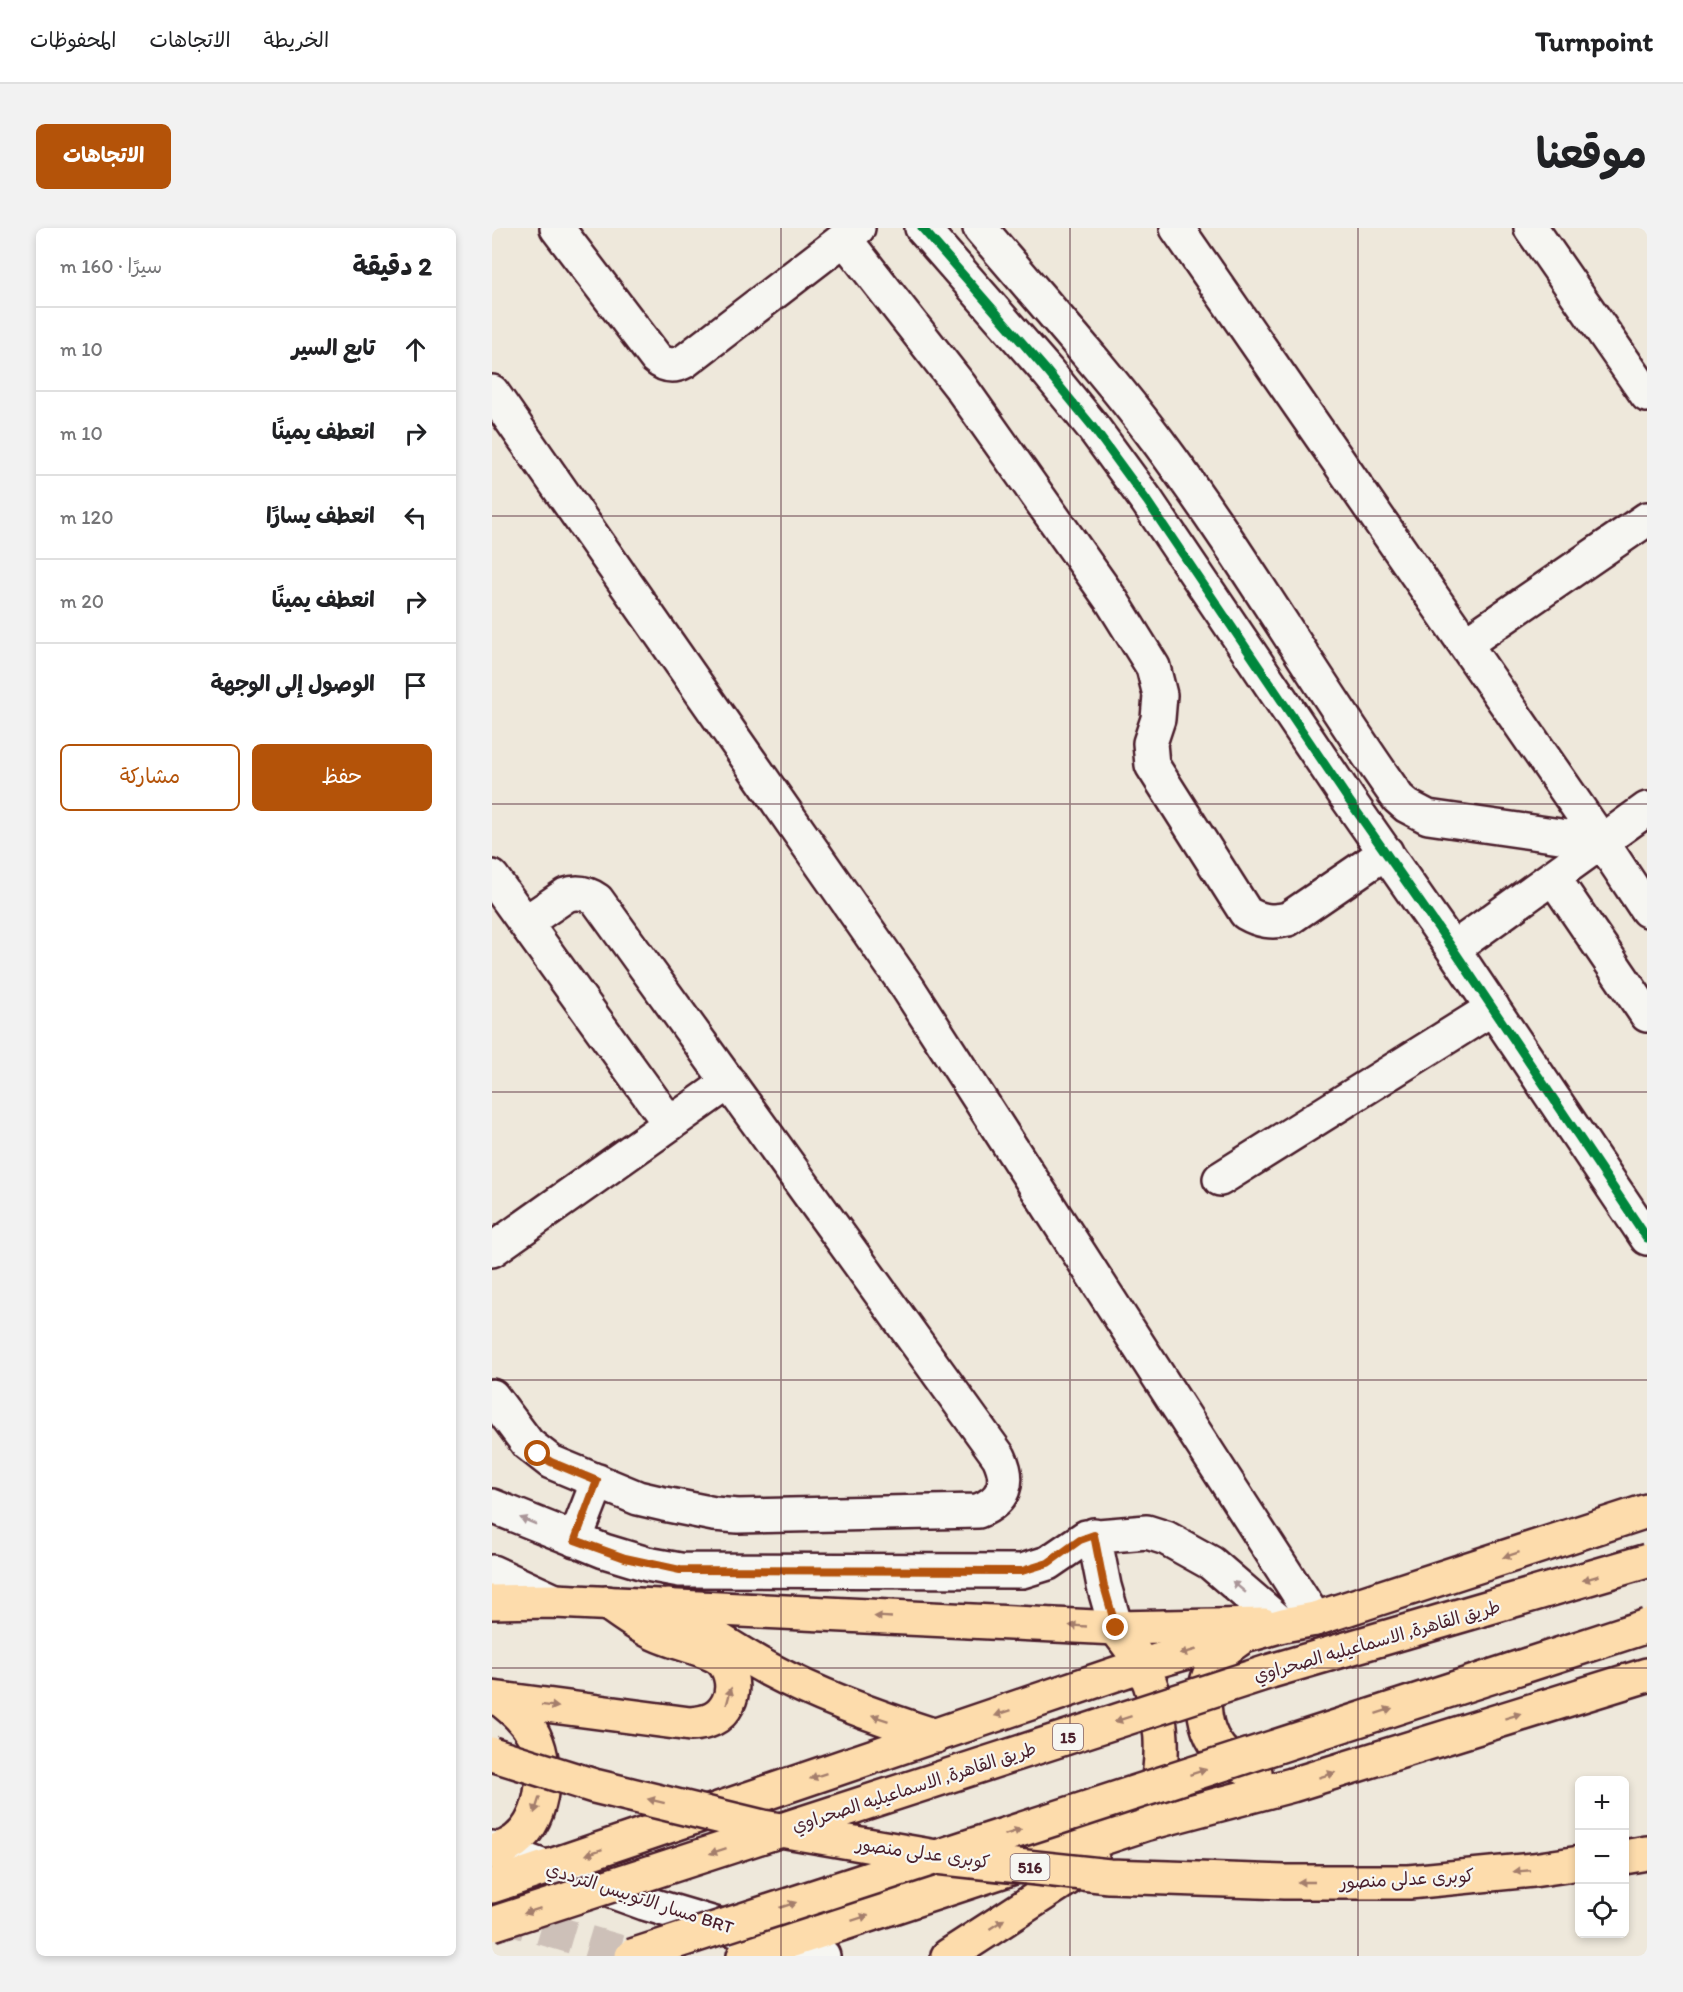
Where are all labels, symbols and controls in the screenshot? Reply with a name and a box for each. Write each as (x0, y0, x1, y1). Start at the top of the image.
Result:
text: Turnpoint (1535, 24, 1653, 58)
text: المحفوظات (30, 27, 116, 52)
text: الاتجاهات (149, 27, 231, 52)
text: الخريطة (264, 27, 329, 52)
button: الاتجاهات (36, 124, 171, 189)
text: موقعنا (1536, 128, 1647, 179)
text: 2 دقيقة (352, 250, 432, 282)
text: سيرًا · 160 m (60, 254, 162, 278)
icon: ahead (399, 333, 432, 366)
text: تابع السير (292, 334, 375, 361)
text: 10 m (60, 337, 103, 361)
icon: right (399, 417, 432, 450)
text: انعطف يمينًا (272, 418, 375, 445)
text: 10 m (60, 421, 103, 445)
icon: left (399, 501, 432, 534)
text: انعطف يسارًا (266, 502, 375, 529)
text: 120 m (60, 505, 113, 529)
icon: right (399, 585, 432, 618)
text: انعطف يمينًا (272, 586, 375, 613)
text: 20 m (60, 589, 104, 613)
icon: arrive (399, 669, 432, 702)
text: الوصول إلى الوجهة (210, 670, 375, 697)
button: مشاركة (60, 744, 240, 811)
button: حفظ (252, 744, 432, 811)
route start (524, 1440, 550, 1466)
one-way arrow (519, 1516, 537, 1526)
one-way arrow (1502, 1551, 1520, 1561)
one-way arrow (1582, 1574, 1600, 1583)
one-way arrow (1231, 1580, 1247, 1593)
street label: طريق القاهرة, الاسماعيليه الصحراوي (1251, 1595, 1503, 1689)
one-way arrow (874, 1612, 893, 1621)
route end (1102, 1614, 1128, 1640)
one-way arrow (1068, 1622, 1087, 1631)
one-way arrow (1179, 1648, 1197, 1657)
one-way arrow (725, 1687, 735, 1705)
one-way arrow (541, 1701, 560, 1710)
one-way arrow (1375, 1706, 1393, 1716)
one-way arrow (994, 1709, 1012, 1718)
one-way arrow (1504, 1711, 1522, 1721)
one-way arrow (871, 1712, 889, 1722)
one-way arrow (1114, 1715, 1132, 1725)
road number: 15 (1053, 1724, 1083, 1750)
street label: طريق القاهرة, الاسماعيليه الصحراوي (789, 1737, 1040, 1839)
one-way arrow (1190, 1766, 1208, 1776)
one-way arrow (1318, 1769, 1336, 1779)
one-way arrow (809, 1771, 827, 1781)
map controls (1575, 1776, 1629, 1938)
button: + (1575, 1776, 1629, 1830)
one-way arrow (532, 1796, 542, 1814)
one-way arrow (646, 1796, 665, 1805)
one-way arrow (1004, 1827, 1022, 1836)
button: − (1575, 1830, 1629, 1884)
street label: كوبرى عدلى منصور (853, 1832, 991, 1874)
one-way arrow (709, 1847, 727, 1856)
one-way arrow (585, 1848, 603, 1857)
road number: 516 (1010, 1854, 1050, 1880)
street label: مسار الاتوبيس الترددي BRT (543, 1857, 737, 1941)
street label: كوبرى عدلى منصور (1337, 1864, 1475, 1895)
one-way arrow (1512, 1866, 1531, 1876)
one-way arrow (1297, 1877, 1316, 1887)
button: locate (1575, 1884, 1629, 1938)
one-way arrow (779, 1900, 797, 1910)
one-way arrow (523, 1907, 541, 1916)
one-way arrow (851, 1913, 869, 1922)
one-way arrow (989, 1918, 1005, 1929)

